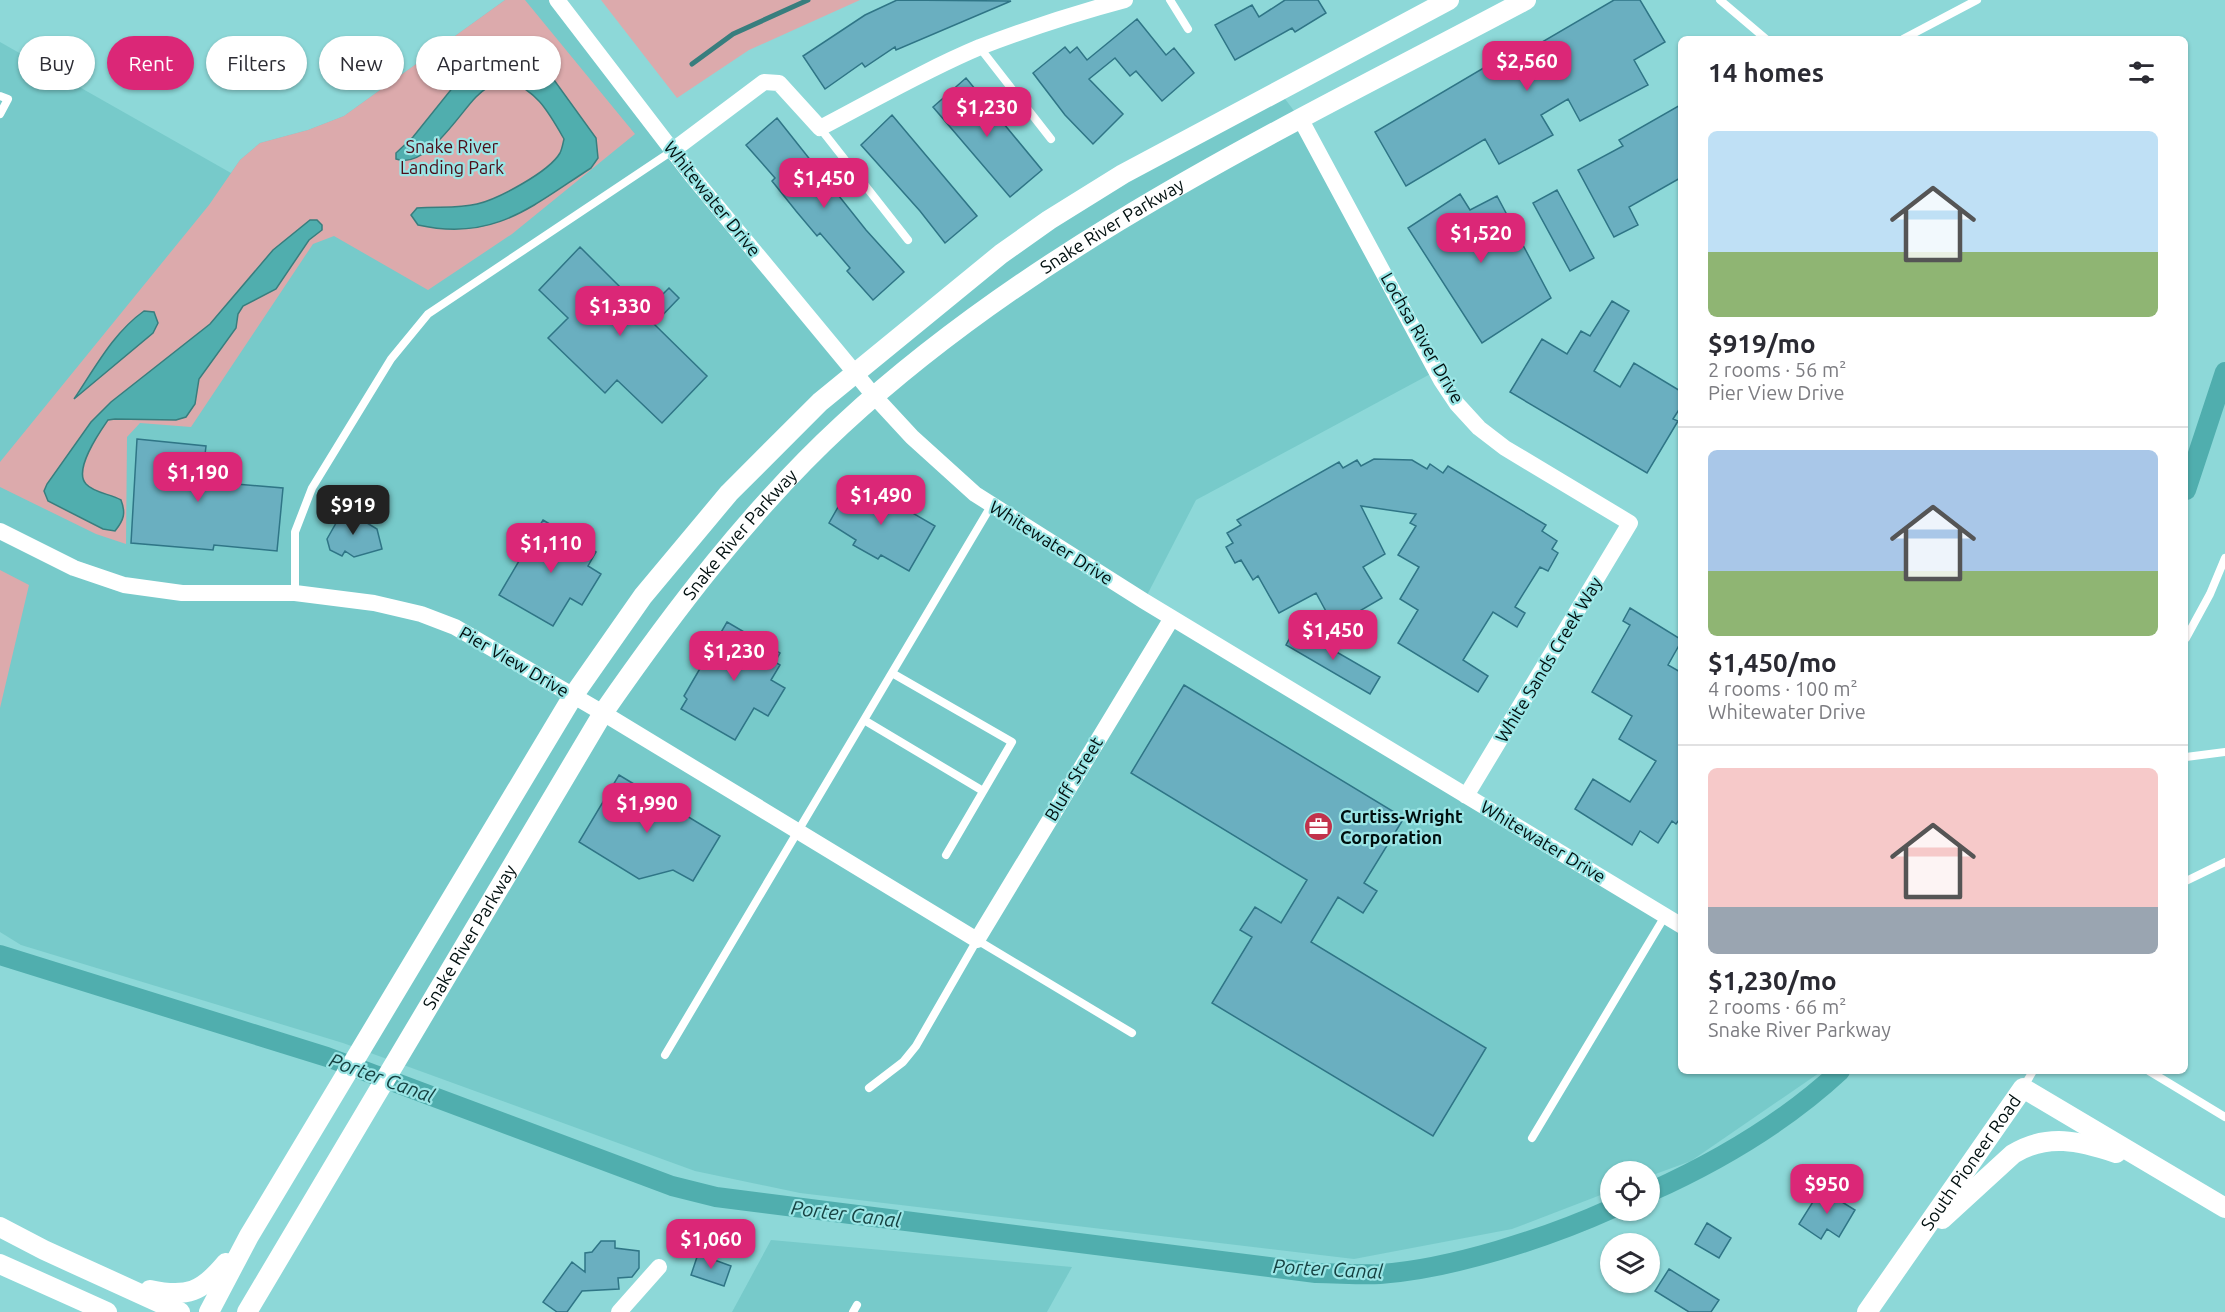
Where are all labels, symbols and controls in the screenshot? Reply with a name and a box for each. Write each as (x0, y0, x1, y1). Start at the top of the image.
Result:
chip: Buy (18, 36, 95, 90)
chip: Rent (107, 36, 194, 90)
chip: Filters (206, 36, 307, 90)
chip: New (319, 36, 404, 90)
chip: Apartment (416, 36, 561, 90)
pin: $2,560 (1478, 41, 1576, 92)
text: $2,560 (1496, 49, 1558, 72)
icon: filters (2125, 56, 2158, 89)
text: 14 homes (1708, 58, 1824, 87)
pin: $1,230 (938, 87, 1036, 138)
text: $1,230 (956, 95, 1018, 118)
park label: Snake River Landing Park (400, 136, 504, 177)
street label: Whitewater Drive (660, 137, 765, 260)
pin: $1,450 (775, 158, 873, 209)
text: $1,450 (793, 166, 855, 189)
icon: home (1879, 170, 1987, 278)
street label: Snake River Parkway (1036, 174, 1187, 277)
pin: $1,520 (1432, 213, 1530, 264)
text: $1,520 (1450, 221, 1512, 244)
street label: Lochsa River Drive (1377, 269, 1468, 406)
pin: $1,330 (571, 286, 669, 337)
text: $1,330 (589, 294, 651, 317)
text: $919/mo (1708, 329, 1816, 358)
text: 2 rooms · 56 m² (1708, 358, 1846, 381)
text: Pier View Drive (1708, 381, 1845, 404)
pin: $1,190 (149, 452, 247, 503)
text: $1,190 (167, 460, 229, 483)
street label: Snake River Parkway (678, 464, 801, 603)
pin: $1,490 (832, 475, 930, 526)
text: $1,490 (850, 483, 912, 506)
pin: $919 (317, 485, 389, 536)
icon: home (1879, 489, 1987, 597)
text: $919 (330, 493, 376, 516)
street label: Whitewater Drive (986, 496, 1117, 588)
pin: $1,110 (502, 523, 600, 574)
text: $1,110 (520, 531, 582, 554)
street label: White Sands Creek Way (1491, 573, 1606, 746)
pin: $1,450 (1284, 610, 1382, 661)
text: $1,450 (1302, 618, 1364, 641)
street label: Pier View Drive (456, 622, 573, 701)
pin: $1,230 (685, 631, 783, 682)
text: $1,230 (703, 639, 765, 662)
text: $1,450/mo (1708, 648, 1837, 677)
text: 4 rooms · 100 m² (1708, 677, 1858, 700)
text: Whitewater Drive (1708, 700, 1866, 723)
street label: Bluff Street (1040, 733, 1106, 824)
pin: $1,990 (598, 783, 696, 834)
text: $1,990 (616, 791, 678, 814)
street label: Whitewater Drive (1478, 796, 1609, 886)
place label: Curtiss-Wright Corporation (1340, 806, 1463, 847)
icon: home (1879, 807, 1987, 915)
office icon: Curtiss-Wright Corporation (1303, 811, 1335, 843)
street label: Snake River Parkway (418, 860, 520, 1013)
text: $1,230/mo (1708, 966, 1837, 995)
text: 2 rooms · 66 m² (1708, 995, 1846, 1018)
text: Snake River Parkway (1708, 1018, 1891, 1041)
water label: Porter Canal (326, 1048, 438, 1107)
street label: South Pioneer Road (1916, 1091, 2024, 1233)
map controls (1600, 1161, 1660, 1293)
button: locate (1600, 1161, 1660, 1221)
pin: $950 (1791, 1164, 1863, 1215)
text: $950 (1804, 1172, 1850, 1195)
water label: Porter Canal (790, 1195, 903, 1232)
pin: $1,060 (662, 1219, 760, 1270)
text: $1,060 (680, 1227, 742, 1250)
button: layers (1600, 1233, 1660, 1293)
water label: Porter Canal (1272, 1254, 1384, 1283)

